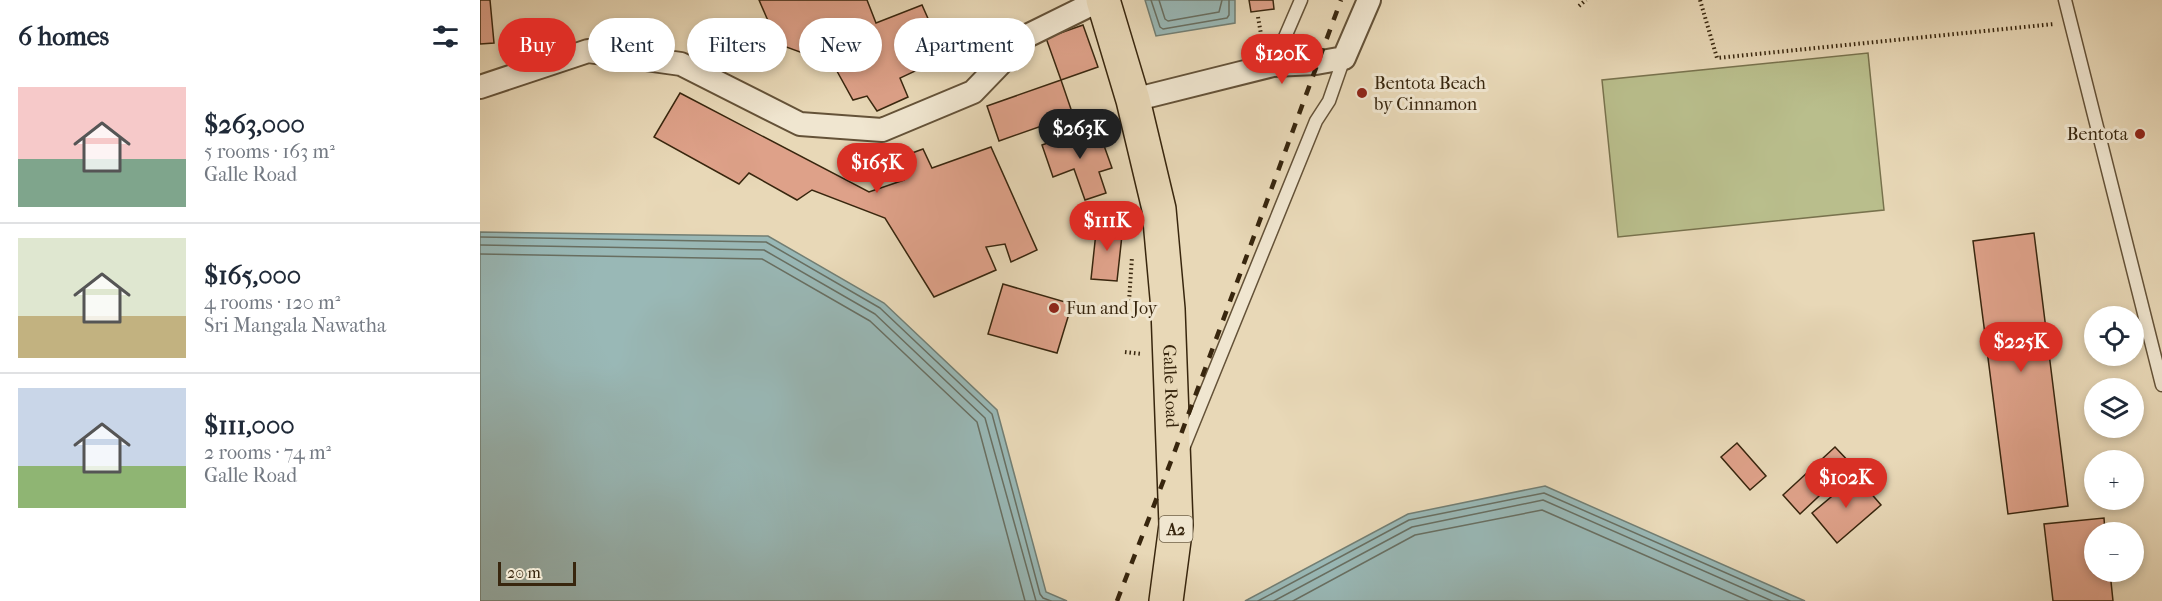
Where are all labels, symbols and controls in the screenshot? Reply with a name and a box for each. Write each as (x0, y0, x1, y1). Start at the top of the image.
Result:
chip: Buy (498, 18, 576, 72)
chip: Rent (588, 18, 675, 72)
chip: Filters (687, 18, 787, 72)
chip: New (799, 18, 882, 72)
chip: Apartment (894, 18, 1035, 72)
icon: filters (429, 20, 462, 53)
text: 6 homes (18, 21, 109, 52)
pin: $120K (1240, 34, 1324, 85)
text: $120K (1255, 42, 1309, 65)
place label: Bentota Beach by Cinnamon (1373, 73, 1486, 115)
marker: Bentota Beach by Cinnamon (1355, 86, 1369, 100)
text: $263,000 (204, 109, 305, 140)
pin: $263K (1038, 109, 1122, 160)
icon: home (66, 111, 138, 183)
text: $263K (1053, 117, 1107, 140)
place label: Bentota (2067, 124, 2129, 145)
marker: Bentota (2133, 127, 2147, 141)
text: 5 rooms · 163 m² (204, 140, 335, 163)
pin: $165K (835, 143, 919, 194)
text: $165K (851, 151, 903, 174)
text: Galle Road (204, 163, 297, 186)
pin: $111K (1065, 201, 1149, 252)
text: $111K (1084, 209, 1130, 232)
text: $165,000 (204, 260, 301, 291)
icon: home (66, 262, 138, 334)
text: 4 rooms · 120 m² (204, 291, 340, 314)
place label: Fun and Joy (1066, 298, 1158, 319)
marker: Fun and Joy (1047, 301, 1061, 315)
map controls (2084, 306, 2144, 582)
button: locate (2084, 306, 2144, 366)
text: Sri Mangala Nawatha (204, 314, 386, 337)
pin: $225K (1979, 322, 2063, 373)
text: $225K (1994, 330, 2048, 353)
street label: Galle Road (1158, 344, 1182, 429)
button: layers (2084, 378, 2144, 438)
text: $111,000 (204, 410, 295, 441)
icon: home (66, 412, 138, 484)
text: 2 rooms · 74 m² (204, 441, 331, 464)
button: + (2084, 450, 2144, 510)
pin: $102K (1804, 458, 1888, 509)
text: Galle Road (204, 464, 297, 487)
text: $102K (1819, 466, 1873, 489)
road number: A2 (1160, 516, 1192, 542)
button: − (2084, 522, 2144, 582)
scale bar (498, 559, 576, 586)
text: 20 m (507, 563, 541, 582)

